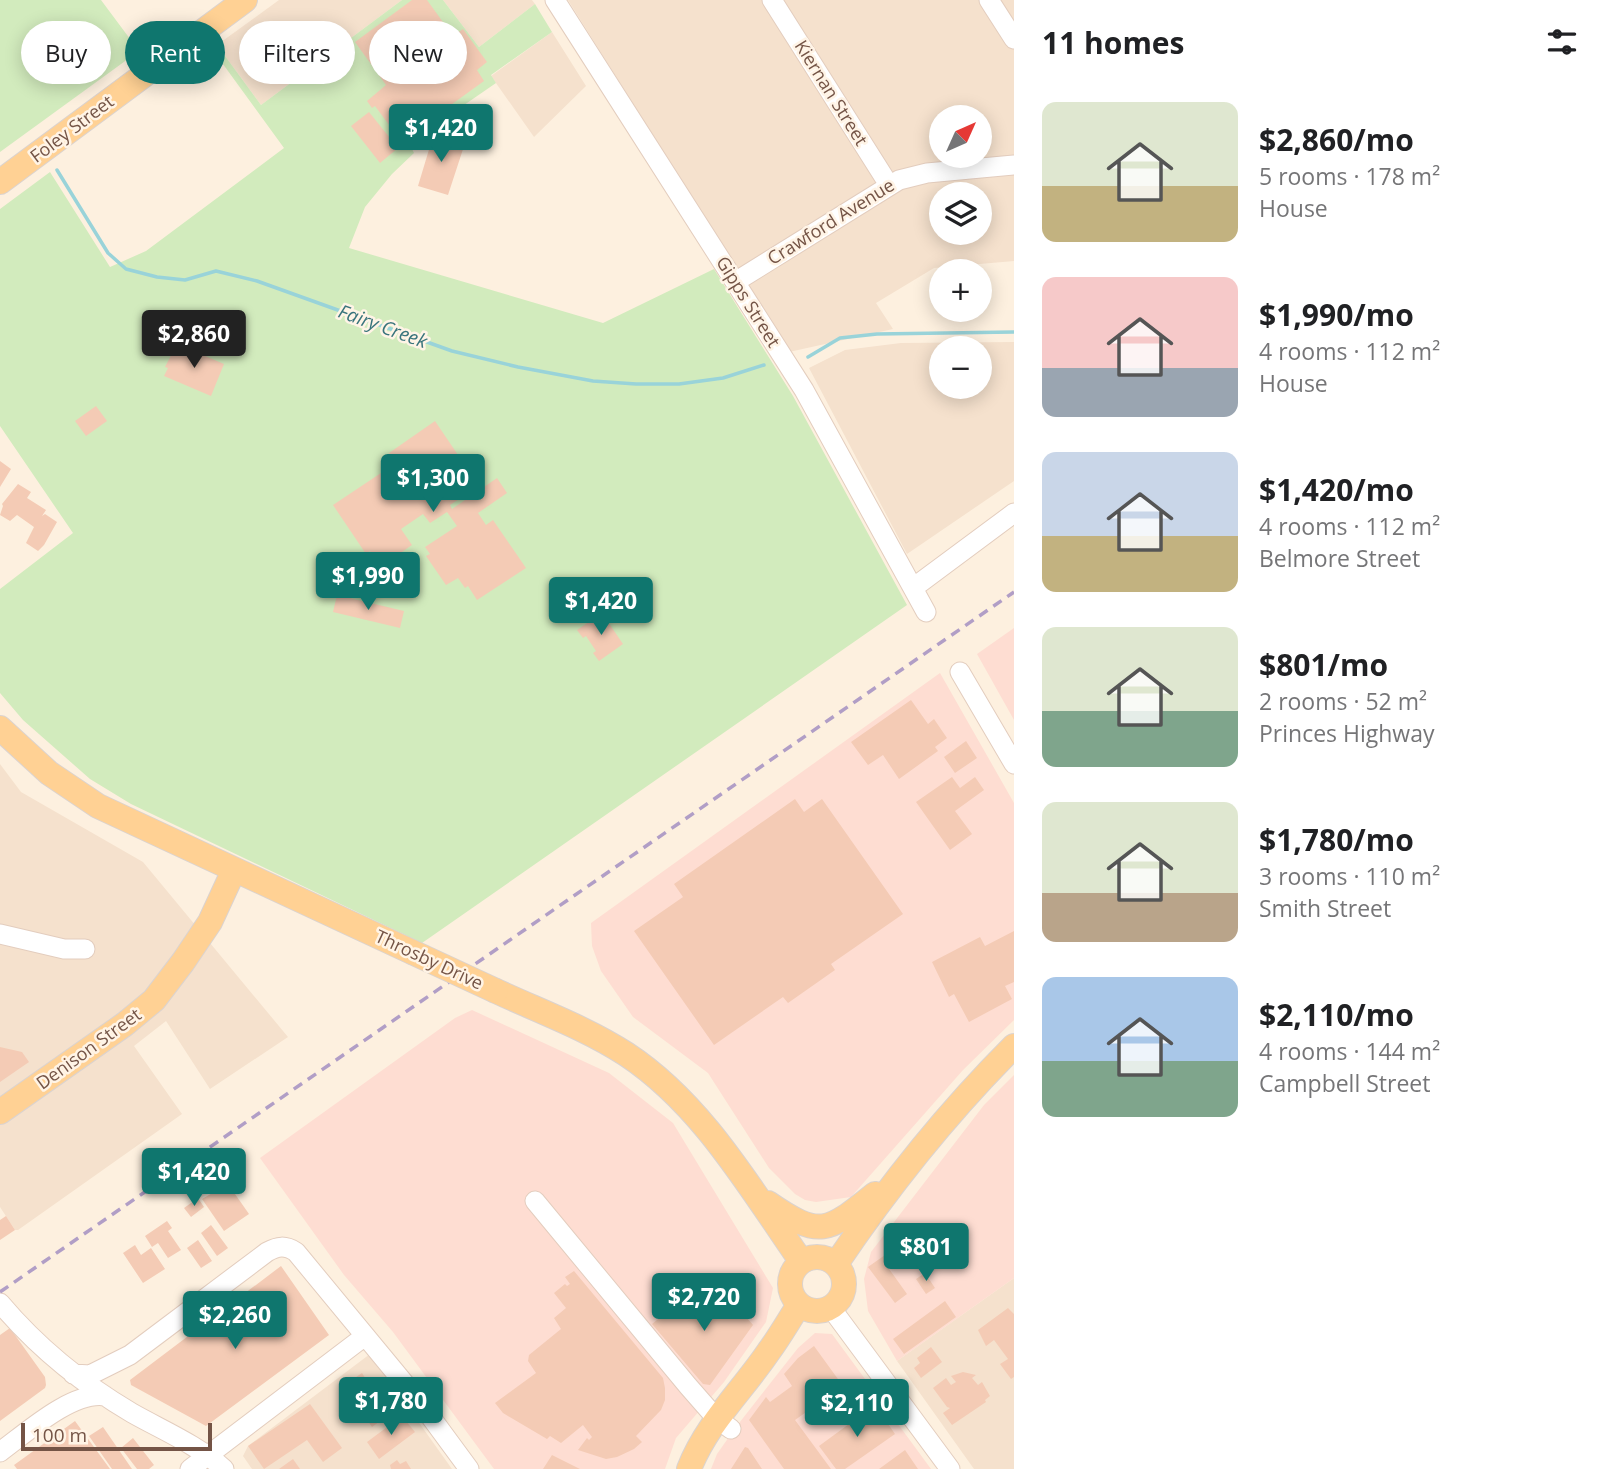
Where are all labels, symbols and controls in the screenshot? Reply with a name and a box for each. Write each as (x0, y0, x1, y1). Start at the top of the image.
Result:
chip: Buy (21, 21, 111, 84)
chip: Rent (125, 21, 225, 84)
chip: Filters (239, 21, 355, 84)
chip: New (369, 21, 467, 84)
text: 11 homes (1042, 22, 1185, 63)
icon: filters (1543, 23, 1581, 61)
street label: Kiernan Street (790, 35, 874, 150)
street label: Foley Street (25, 89, 118, 167)
pin: $1,420 (384, 104, 498, 164)
north arrow (929, 105, 992, 168)
map controls (929, 105, 992, 399)
text: $1,420 (405, 111, 477, 143)
text: $2,860/mo (1259, 119, 1414, 160)
icon: home (1098, 130, 1182, 214)
text: 5 rooms · 178 m² (1259, 160, 1440, 192)
street label: Crawford Avenue (763, 172, 898, 270)
button: layers (929, 182, 992, 245)
text: House (1259, 192, 1328, 224)
street label: Gipps Street (711, 251, 786, 352)
button: + (929, 259, 992, 322)
text: $1,990/mo (1259, 294, 1414, 335)
water label: Fairy Creek (335, 298, 432, 354)
icon: home (1098, 305, 1182, 389)
pin: $2,860 (137, 310, 251, 370)
text: $2,860 (158, 317, 230, 349)
text: 4 rooms · 112 m² (1259, 335, 1440, 367)
button: − (929, 336, 992, 399)
text: House (1259, 367, 1328, 399)
pin: $1,300 (376, 454, 490, 514)
text: $1,300 (397, 461, 469, 493)
text: $1,420/mo (1259, 469, 1414, 510)
icon: home (1098, 480, 1182, 564)
text: 4 rooms · 112 m² (1259, 510, 1440, 542)
text: Belmore Street (1259, 542, 1420, 574)
pin: $1,990 (311, 552, 425, 612)
text: $1,990 (332, 559, 404, 591)
pin: $1,420 (544, 578, 658, 637)
text: $1,420 (565, 584, 637, 616)
text: $801/mo (1259, 644, 1388, 685)
icon: home (1098, 655, 1182, 739)
text: 2 rooms · 52 m² (1259, 685, 1427, 717)
text: Princes Highway (1259, 717, 1435, 749)
text: $1,780/mo (1259, 819, 1414, 860)
icon: home (1098, 830, 1182, 914)
text: 3 rooms · 110 m² (1259, 860, 1440, 892)
text: Smith Street (1259, 892, 1391, 924)
street label: Throsby Drive (372, 924, 487, 995)
text: $2,110/mo (1259, 994, 1414, 1035)
street label: Denison Street (31, 1002, 146, 1094)
icon: home (1098, 1005, 1182, 1089)
text: 4 rooms · 144 m² (1259, 1035, 1440, 1067)
text: Campbell Street (1259, 1067, 1430, 1099)
pin: $1,420 (137, 1148, 251, 1208)
text: $1,420 (158, 1155, 230, 1187)
pin: $801 (885, 1224, 967, 1283)
text: $801 (900, 1230, 952, 1262)
pin: $2,720 (647, 1274, 761, 1333)
text: $2,720 (668, 1280, 740, 1312)
pin: $2,260 (178, 1292, 292, 1351)
text: $2,260 (199, 1298, 271, 1330)
pin: $1,780 (334, 1378, 448, 1437)
pin: $2,110 (800, 1380, 914, 1439)
text: $1,780 (355, 1384, 427, 1416)
text: $2,110 (821, 1386, 893, 1418)
scale bar (21, 1420, 212, 1452)
text: 100 m (32, 1422, 87, 1448)

